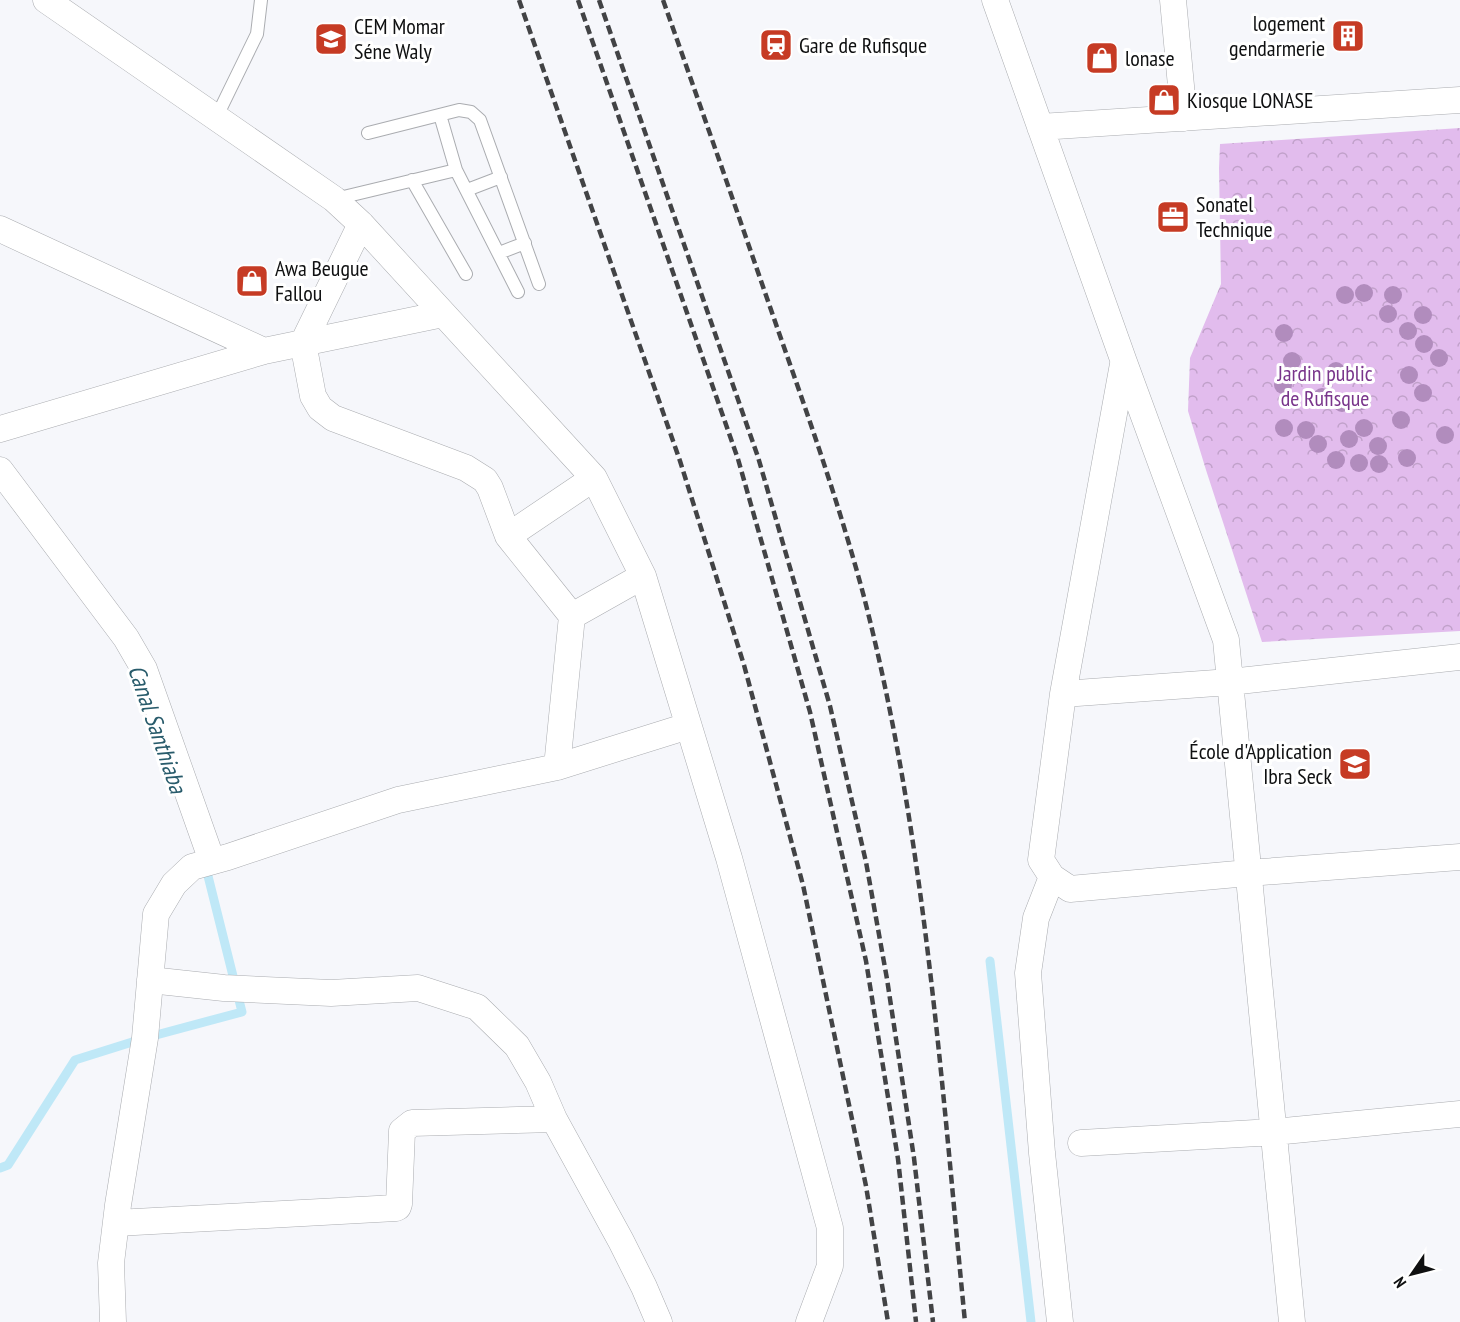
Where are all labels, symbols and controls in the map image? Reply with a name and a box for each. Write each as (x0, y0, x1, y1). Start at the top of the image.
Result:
place label: logement gendarmerie (1229, 9, 1325, 62)
place label: CEM Momar Séne Waly (354, 12, 445, 65)
building icon: logement gendarmerie (1330, 18, 1366, 54)
school or university icon: CEM Momar Séne Waly (313, 21, 349, 57)
station icon: Gare de Rufisque (758, 27, 794, 63)
place label: Gare de Rufisque (799, 31, 927, 59)
shop icon: lonase (1084, 40, 1120, 76)
place label: lonase (1125, 44, 1175, 72)
shop icon: Kiosque LONASE (1146, 82, 1182, 118)
place label: Kiosque LONASE (1187, 86, 1313, 114)
place label: Sonatel Technique (1196, 190, 1273, 243)
office icon: Sonatel Technique (1155, 199, 1191, 235)
place label: Awa Beugue Fallou (275, 254, 369, 307)
shop icon: Awa Beugue Fallou (234, 263, 270, 299)
park label: Jardin public de Rufisque (1276, 359, 1373, 412)
water label: Canal Santhiaba (121, 661, 194, 798)
place label: École d'Application Ibra Seck (1189, 737, 1332, 790)
school or university icon: École d'Application Ibra Seck (1337, 746, 1373, 782)
north arrow (1382, 1244, 1442, 1304)
text: N (1389, 1273, 1410, 1292)

